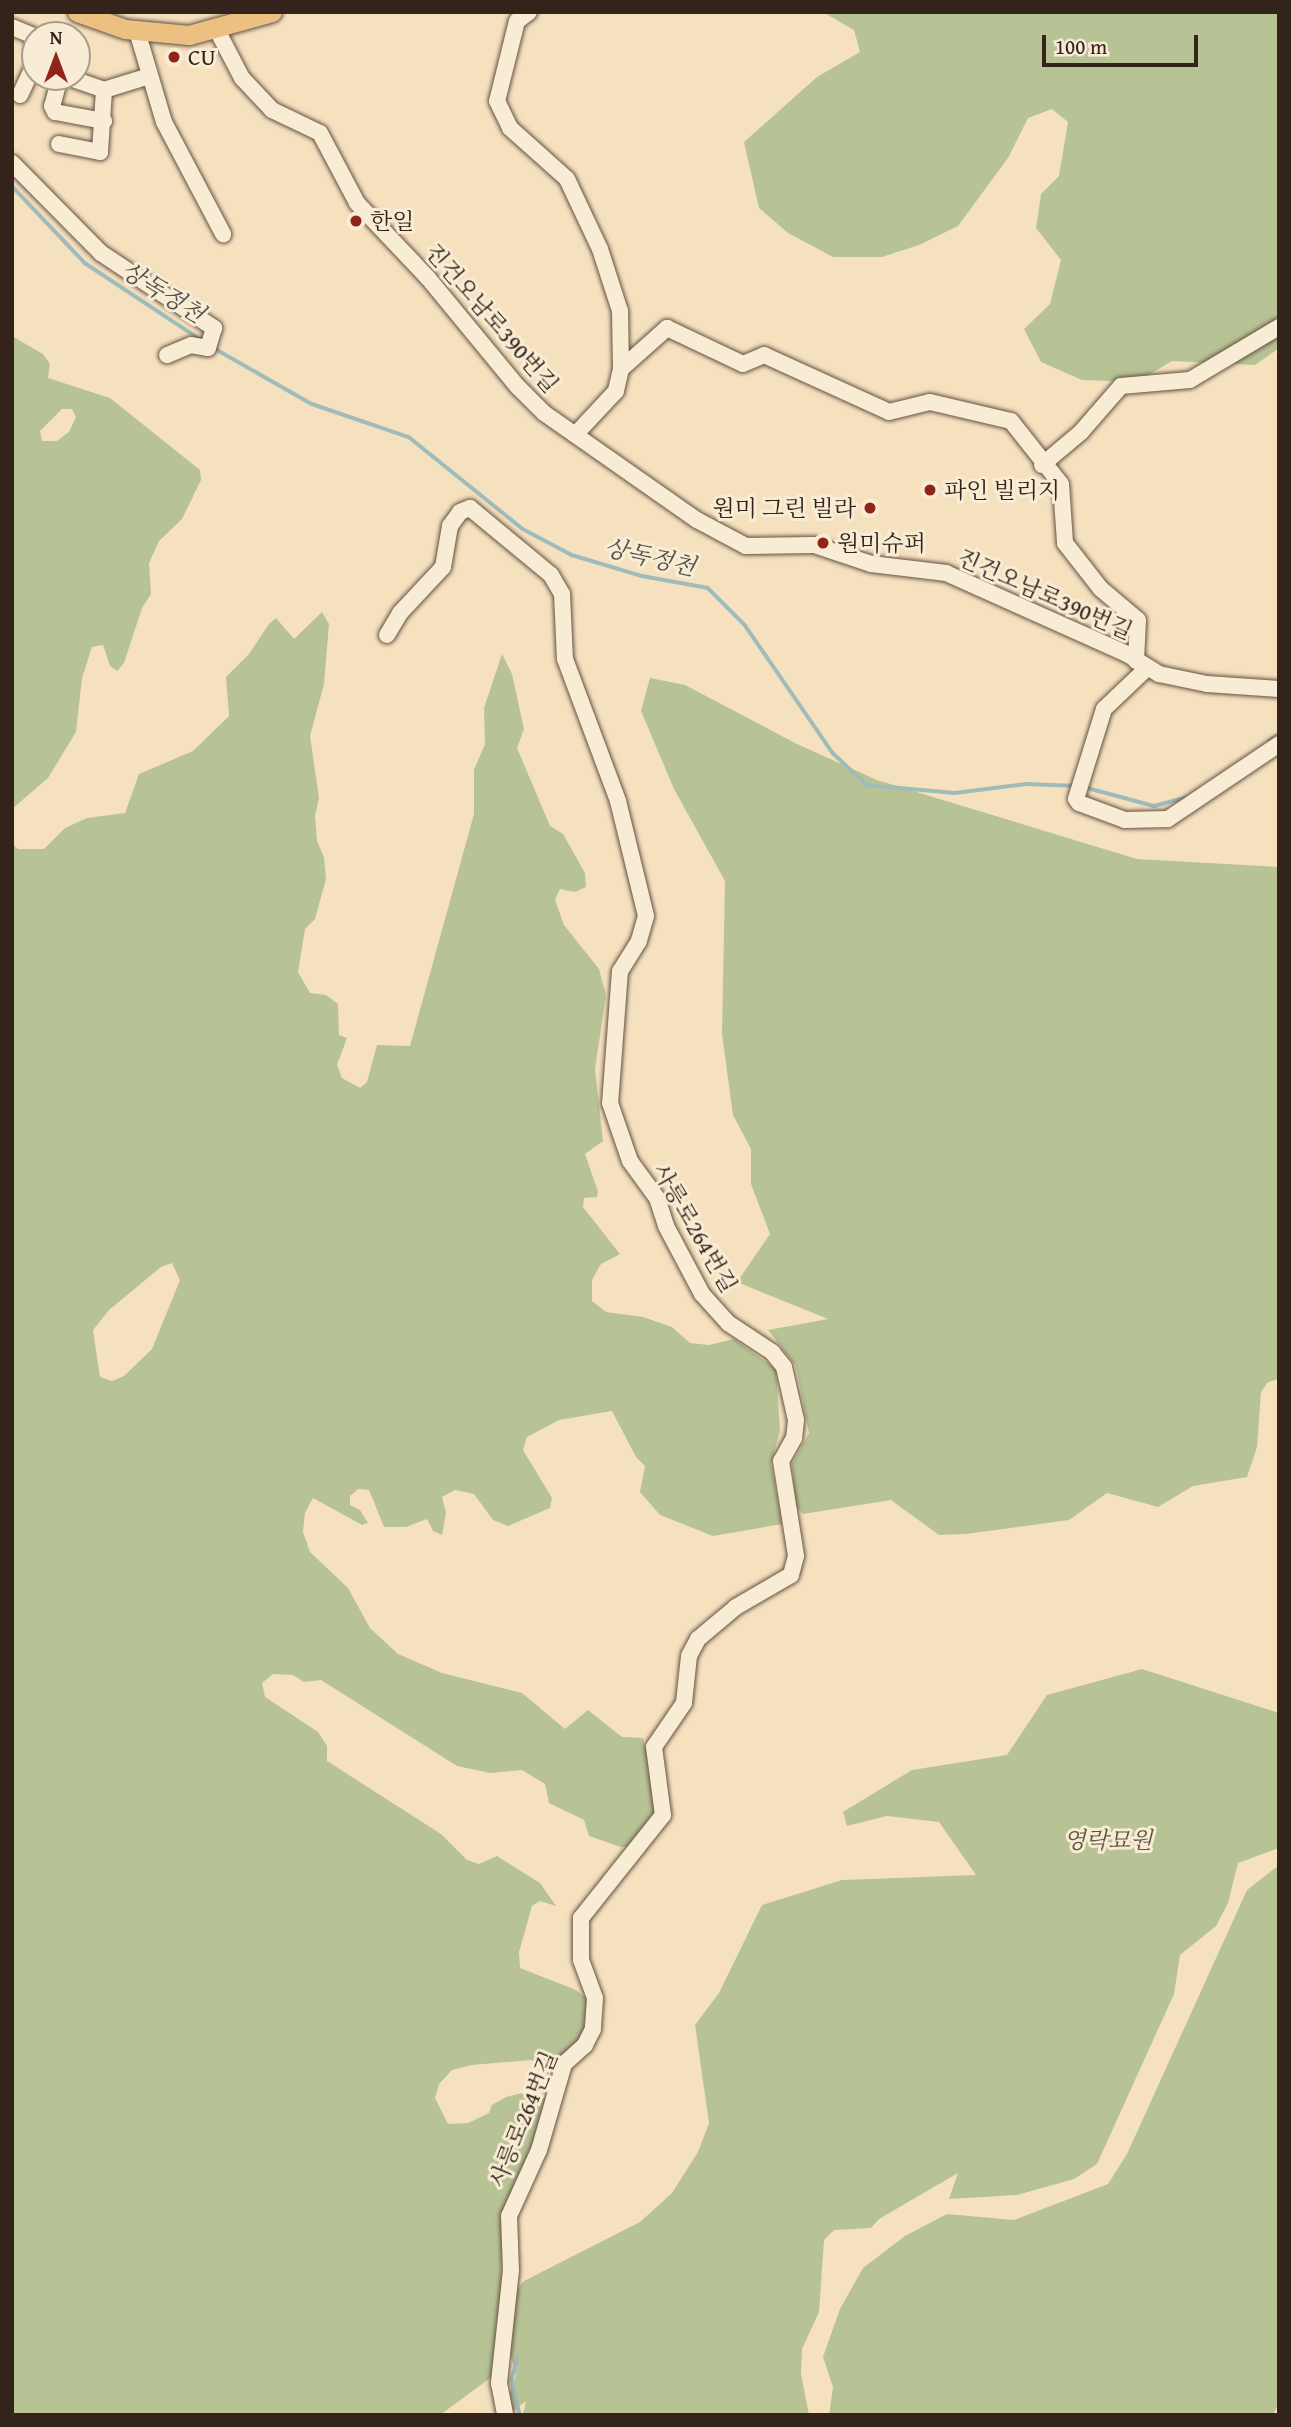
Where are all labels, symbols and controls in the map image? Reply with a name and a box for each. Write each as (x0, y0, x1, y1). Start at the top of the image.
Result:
north arrow (21, 21, 91, 91)
scale bar (1046, 21, 1202, 65)
text: N (50, 23, 62, 51)
text: 100 m (1055, 31, 1107, 62)
place label: CU (188, 43, 216, 71)
marker: CU (166, 49, 182, 65)
place label: 한일 (370, 207, 414, 235)
marker: 한일 (348, 213, 364, 229)
street label: 진건오남로390번길 (420, 238, 564, 398)
water label: 상독정천 (116, 255, 210, 329)
place label: 파인 빌리지 (944, 476, 1060, 504)
marker: 파인 빌리지 (922, 482, 938, 498)
place label: 원미 그린 빌라 (713, 494, 856, 522)
marker: 원미 그린 빌라 (862, 500, 878, 516)
place label: 원미슈퍼 (837, 529, 926, 557)
water label: 상독정천 (602, 533, 698, 581)
marker: 원미슈퍼 (815, 535, 831, 551)
street label: 진건오남로390번길 (953, 543, 1137, 645)
street label: 사릉로264번길 (647, 1159, 743, 1297)
park label: 영락묘원 (1064, 1826, 1152, 1854)
street label: 사릉로264번길 (483, 2047, 563, 2191)

